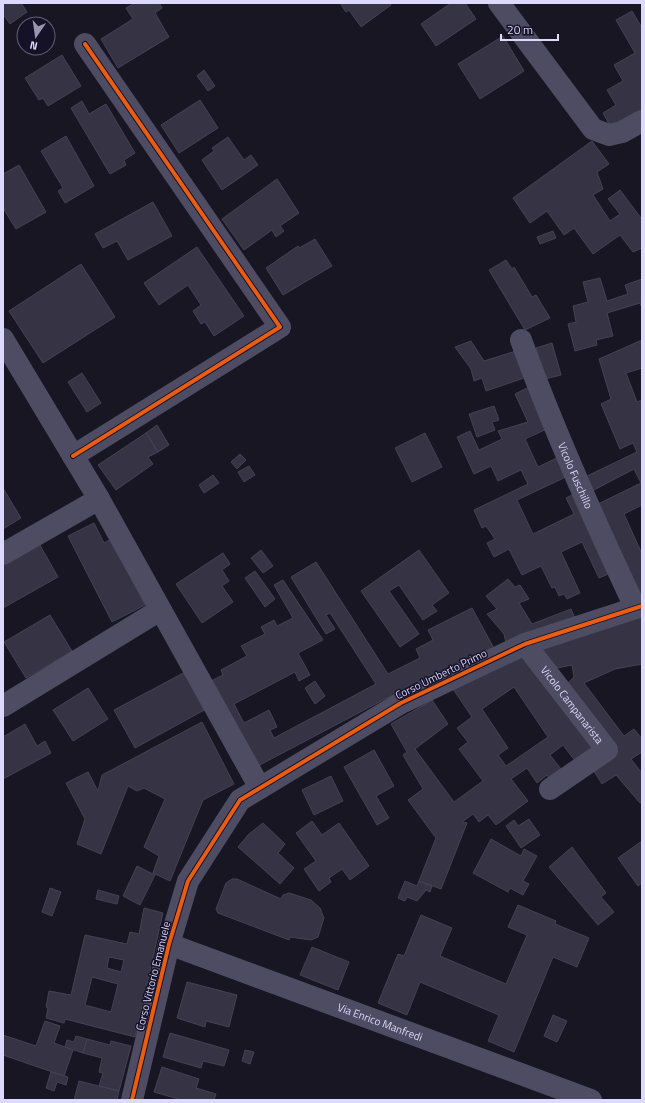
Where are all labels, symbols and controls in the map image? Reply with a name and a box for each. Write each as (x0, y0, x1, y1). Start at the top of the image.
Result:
north arrow (16, 16, 56, 56)
scale bar (501, 16, 558, 42)
text: 20 m (507, 20, 533, 39)
text: N (28, 37, 39, 54)
street label: Vicolo Fuschillo (554, 440, 597, 511)
street label: Corso Umberto Primo (393, 645, 490, 703)
street label: Vicolo Campanarista (537, 663, 608, 748)
street label: Corso Vittorio Emanuele (132, 919, 174, 1032)
street label: Via Enrico Manfredi (335, 999, 425, 1045)

